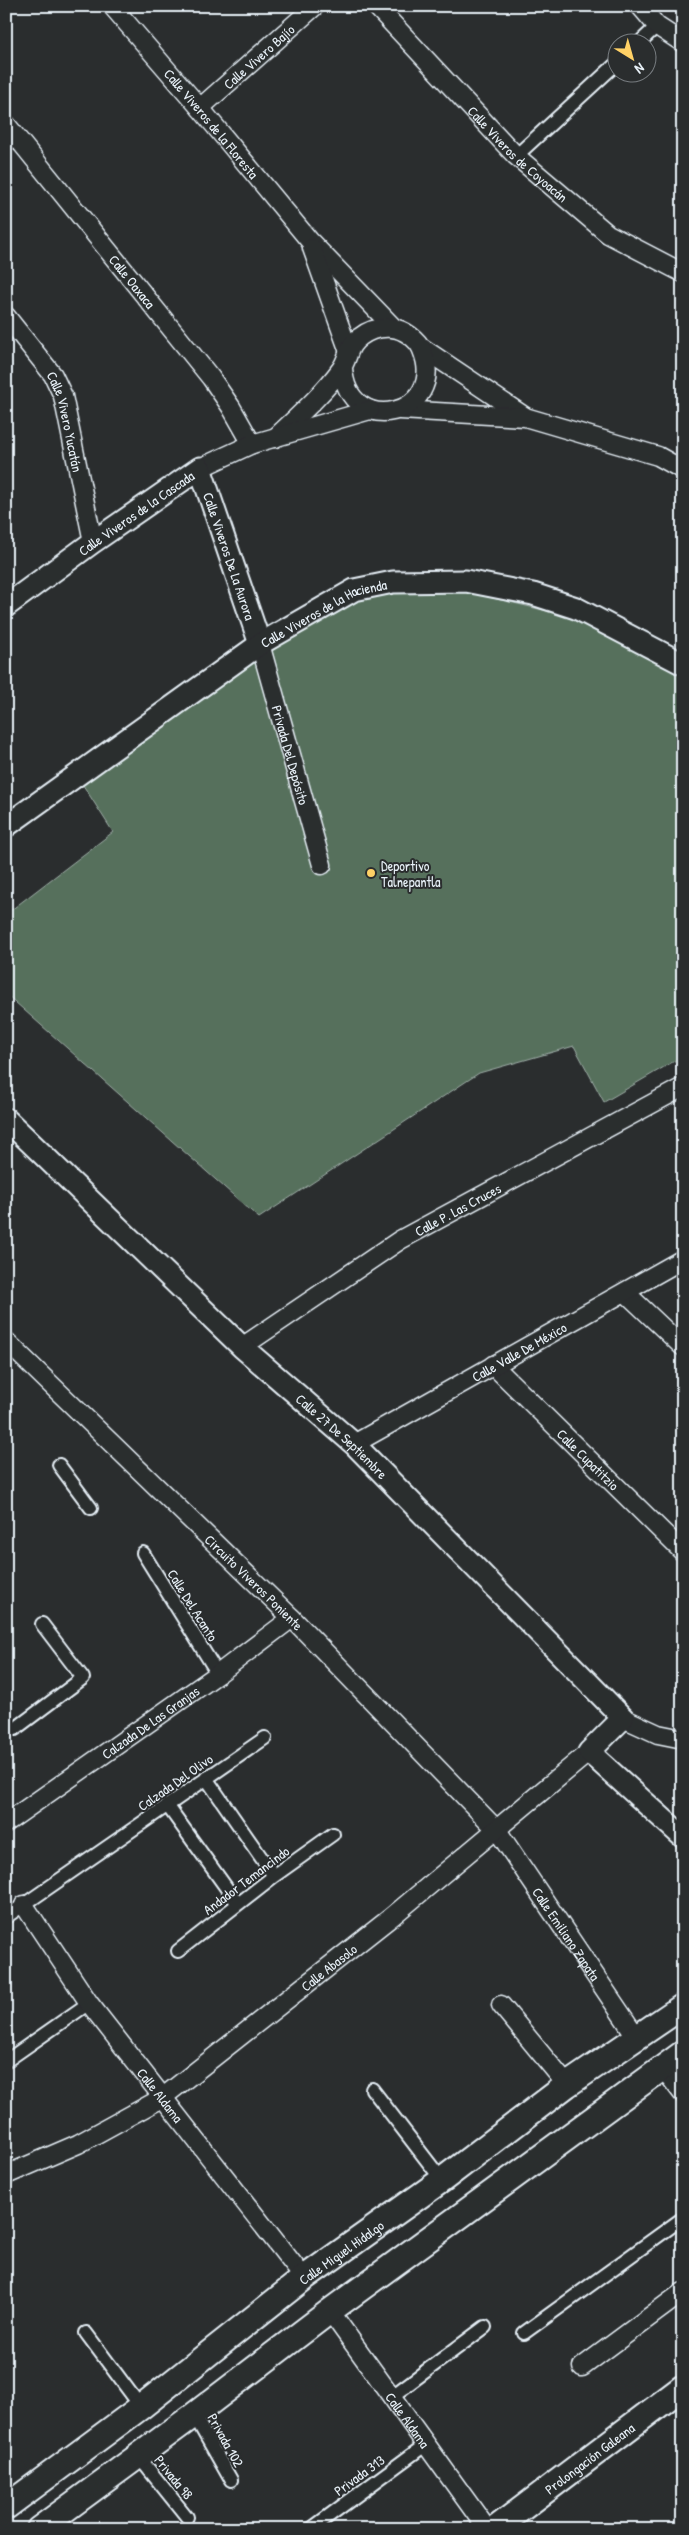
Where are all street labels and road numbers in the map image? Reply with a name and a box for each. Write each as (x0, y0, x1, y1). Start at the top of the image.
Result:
street label: Calle Vivero Bajío (219, 19, 298, 93)
street label: Calle Viveros de la Floresta (160, 64, 264, 183)
street label: Calle Viveros de Coyoacán (464, 101, 572, 206)
street label: Calle Oaxaca (105, 250, 161, 312)
street label: Calle Vivero Yucatán (43, 368, 88, 474)
street label: Calle Viveros de la Cascada (74, 465, 198, 559)
street label: Calle Viveros De La Aurora (199, 490, 261, 623)
street label: Calle Viveros de la Hacienda (257, 574, 389, 652)
street label: Privada Del Depósito (268, 703, 314, 807)
street label: Calle P. Las Cruces (411, 1178, 504, 1240)
street label: Calle Valle De México (468, 1317, 570, 1386)
street label: Calle 27 De Septiembre (292, 1389, 392, 1483)
street label: Calle Cupatitzio (553, 1424, 624, 1494)
street label: Circuito Viveros Poniente (201, 1530, 308, 1634)
street label: Calle Del Acanto (163, 1565, 223, 1645)
street label: Calzada De Las Granjas (97, 1681, 203, 1763)
street label: Calzada Del Olivo (134, 1749, 217, 1815)
street label: Andador Temancindo (199, 1841, 293, 1919)
street label: Calle Emiliano Zapata (529, 1883, 606, 1984)
street label: Calle Abasolo (296, 1939, 361, 1995)
street label: Calle Aldama (133, 2063, 188, 2126)
street label: Calle Miguel Hidalgo (294, 2215, 387, 2289)
street label: Calle Aldama (382, 2388, 435, 2452)
street label: Privada 102 (204, 2410, 249, 2471)
street label: Prolongación Galeana (540, 2417, 638, 2498)
street label: Privada 313 (330, 2450, 388, 2500)
street label: Privada 98 (150, 2451, 198, 2503)

